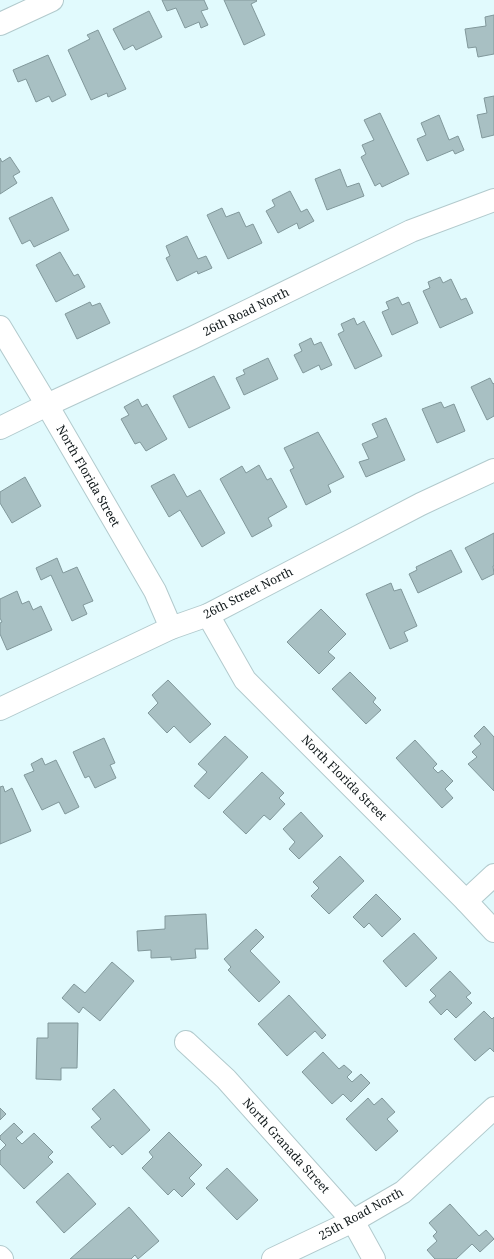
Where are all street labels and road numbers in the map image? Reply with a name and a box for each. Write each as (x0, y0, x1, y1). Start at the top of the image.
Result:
street label: 26th Road North (200, 283, 292, 340)
street label: North Florida Street (52, 422, 124, 530)
street label: 26th Street North (200, 562, 296, 622)
street label: North Florida Street (298, 731, 391, 824)
street label: North Granada Street (239, 1094, 334, 1197)
street label: 25th Road North (316, 1183, 406, 1244)

